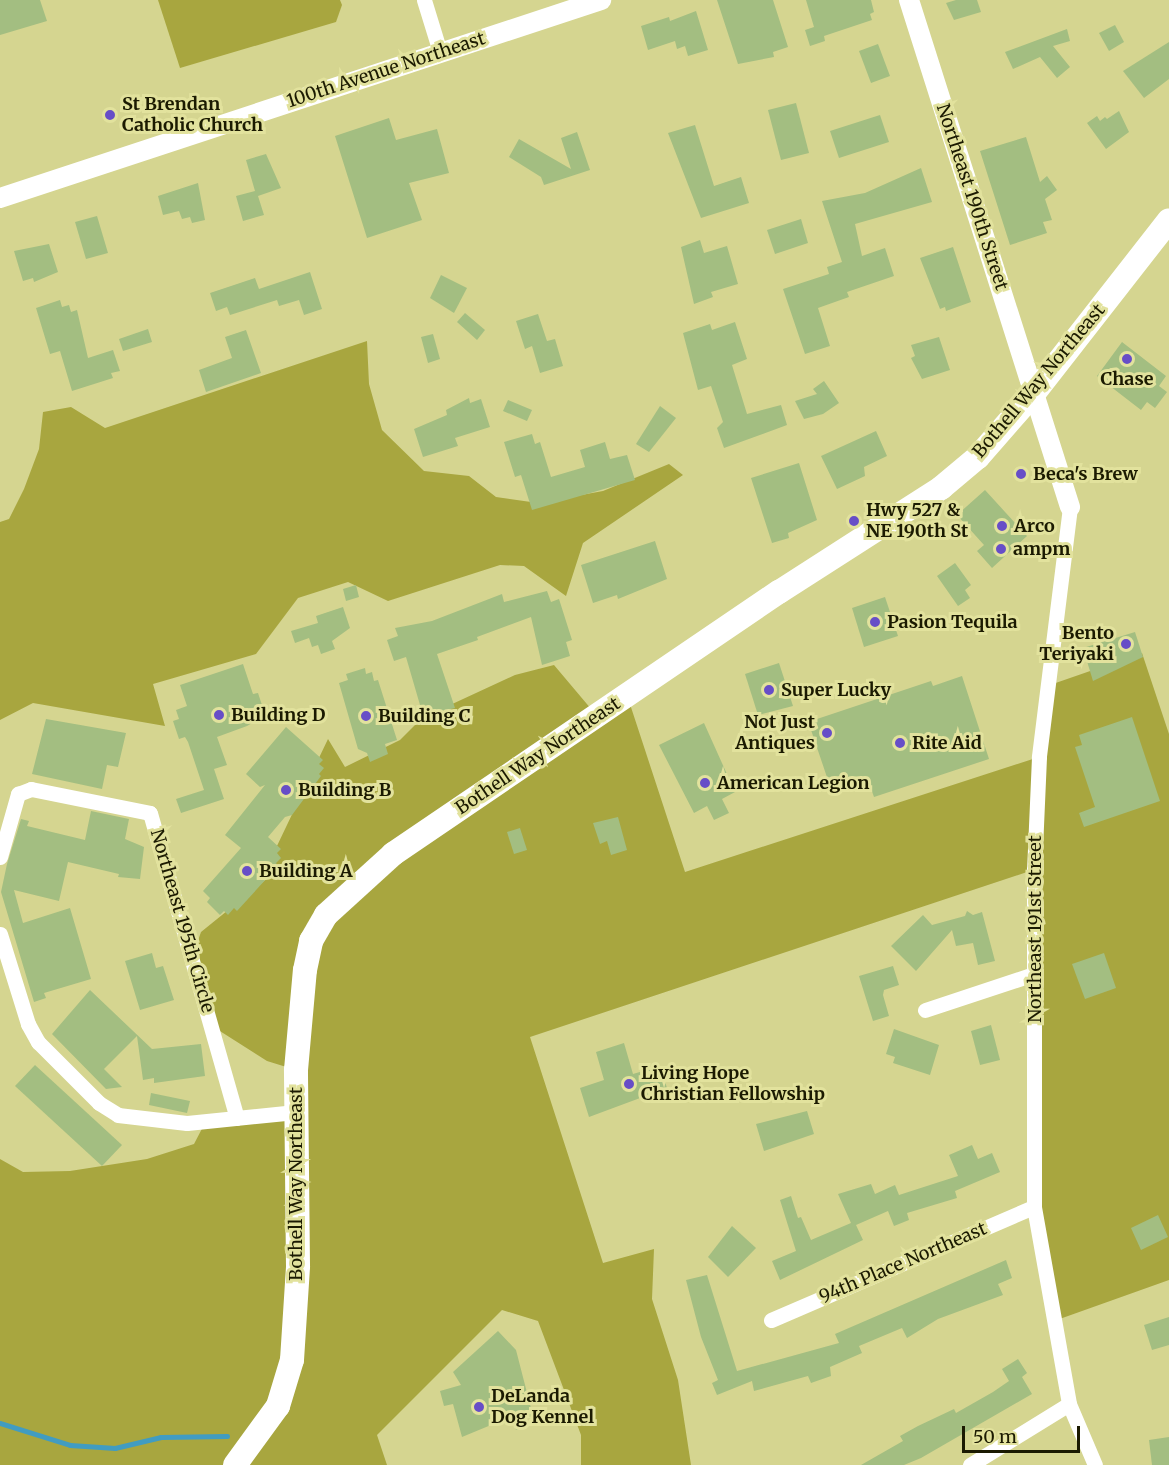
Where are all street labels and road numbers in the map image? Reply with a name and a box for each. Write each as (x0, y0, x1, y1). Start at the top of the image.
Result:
street label: 100th Avenue Northeast (284, 28, 488, 112)
street label: Northeast 190th Street (932, 101, 1012, 293)
street label: Bothell Way Northeast (968, 300, 1110, 462)
street label: Bothell Way Northeast (452, 693, 624, 819)
street label: Northeast 195th Circle (145, 827, 219, 1015)
street label: Northeast 191st Street (1024, 835, 1046, 1023)
street label: Bothell Way Northeast (285, 1087, 307, 1281)
street label: 94th Place Northeast (816, 1218, 990, 1308)

